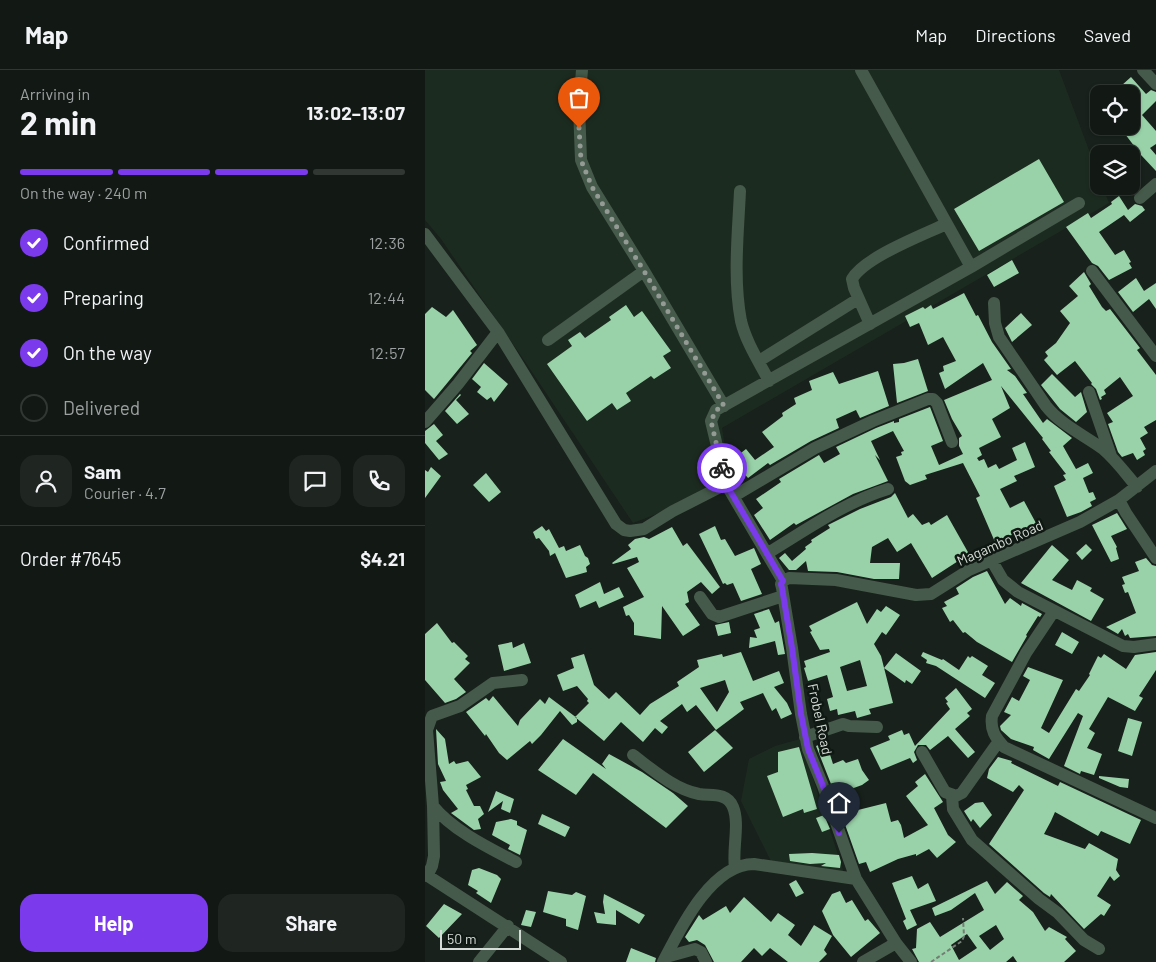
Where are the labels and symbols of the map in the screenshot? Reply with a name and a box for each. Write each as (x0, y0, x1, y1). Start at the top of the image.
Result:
pin (558, 77, 600, 128)
courier (697, 443, 747, 493)
street label: Magambo Road (954, 516, 1045, 569)
street label: Frobel Road (805, 682, 836, 756)
pin (818, 782, 860, 833)
scale bar (440, 927, 521, 950)

